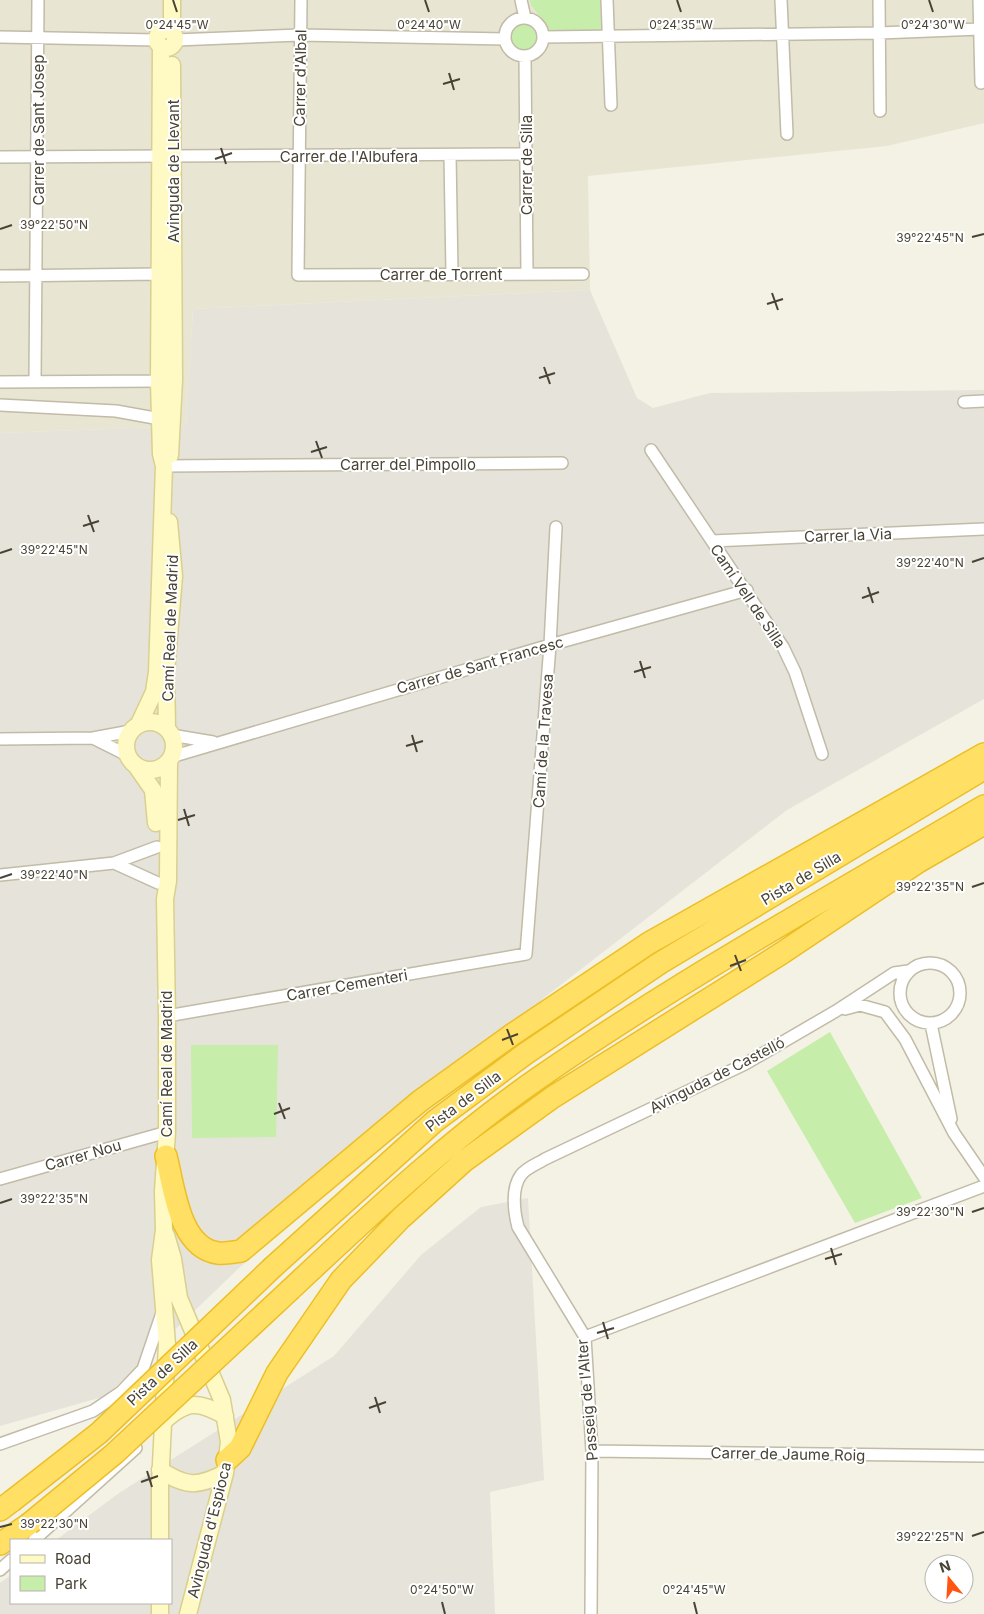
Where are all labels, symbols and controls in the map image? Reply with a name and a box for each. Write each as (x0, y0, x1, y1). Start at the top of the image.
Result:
text: 0°24'45"W (145, 17, 209, 32)
text: 0°24'40"W (397, 17, 461, 32)
text: 0°24'35"W (649, 17, 713, 32)
text: 0°24'30"W (901, 17, 965, 32)
street label: Carrer d'Albal (290, 29, 310, 127)
street label: Carrer de Sant Josep (29, 55, 48, 205)
street label: Avinguda de Llevant (164, 99, 183, 243)
street label: Carrer de Silla (517, 115, 536, 215)
street label: Carrer de l'Albufera (280, 147, 418, 166)
text: 39°22'50"N (20, 217, 88, 232)
text: 39°22'45"N (896, 230, 964, 245)
street label: Carrer de Torrent (380, 265, 502, 284)
street label: Carrer del Pimpollo (340, 455, 476, 474)
street label: Carrer la Via (804, 524, 892, 546)
street label: Camí Vell de Silla (706, 540, 790, 652)
text: 39°22'45"N (20, 542, 88, 557)
street label: Camí Real de Madrid (158, 554, 182, 702)
text: 39°22'40"N (896, 555, 964, 570)
street label: Carrer de Sant Francesc (394, 632, 566, 698)
street label: Camí de la Travesa (529, 673, 557, 809)
street label: Pista de Silla (758, 847, 844, 909)
text: 39°22'40"N (20, 867, 88, 882)
text: 39°22'35"N (896, 879, 964, 894)
street label: Carrer Cementeri (285, 965, 409, 1005)
street label: Camí Real de Madrid (157, 991, 176, 1137)
street label: Avinguda de Castelló (646, 1033, 788, 1117)
street label: Pista de Silla (421, 1066, 505, 1136)
street label: Carrer Nou (43, 1135, 123, 1175)
text: 39°22'35"N (20, 1191, 88, 1206)
text: 39°22'30"N (896, 1204, 964, 1219)
street label: Pista de Silla (123, 1334, 201, 1410)
street label: Passeig de l'Alter (572, 1338, 602, 1462)
street label: Carrer de Jaume Roig (711, 1443, 865, 1465)
street label: Avinguda d'Espioca (183, 1460, 235, 1600)
text: 39°22'30"N (20, 1516, 88, 1531)
text: 39°22'25"N (896, 1529, 964, 1544)
legend (10, 1539, 172, 1604)
text: Road (55, 1549, 91, 1568)
north arrow (924, 1554, 974, 1604)
text: N (937, 1556, 953, 1576)
text: Park (55, 1574, 88, 1593)
text: 0°24'50"W (410, 1582, 474, 1597)
text: 0°24'45"W (662, 1582, 726, 1597)

